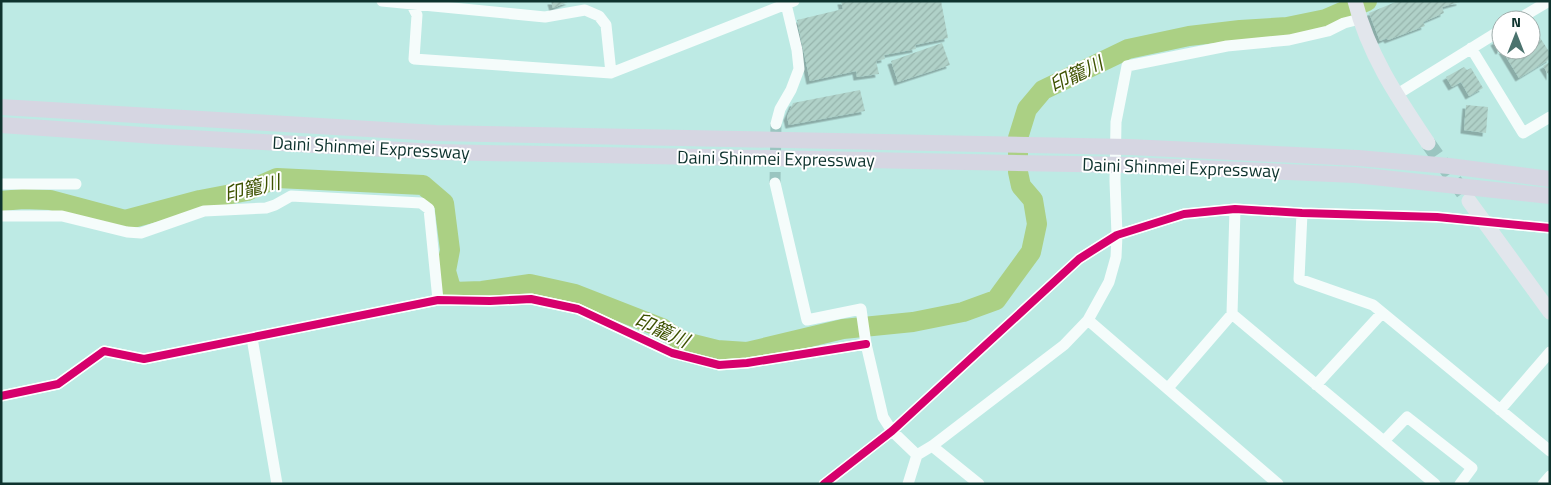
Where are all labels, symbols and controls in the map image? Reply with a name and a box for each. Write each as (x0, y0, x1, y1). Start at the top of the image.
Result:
north arrow (1491, 10, 1541, 60)
text: N (1511, 11, 1521, 32)
water label: 印籠川 (1044, 47, 1110, 99)
street label: Daini Shinmei Expressway (272, 129, 471, 166)
street label: Daini Shinmei Expressway (677, 143, 875, 174)
street label: Daini Shinmei Expressway (1082, 151, 1281, 184)
water label: 印籠川 (221, 166, 285, 208)
water label: 印籠川 (630, 305, 696, 355)

